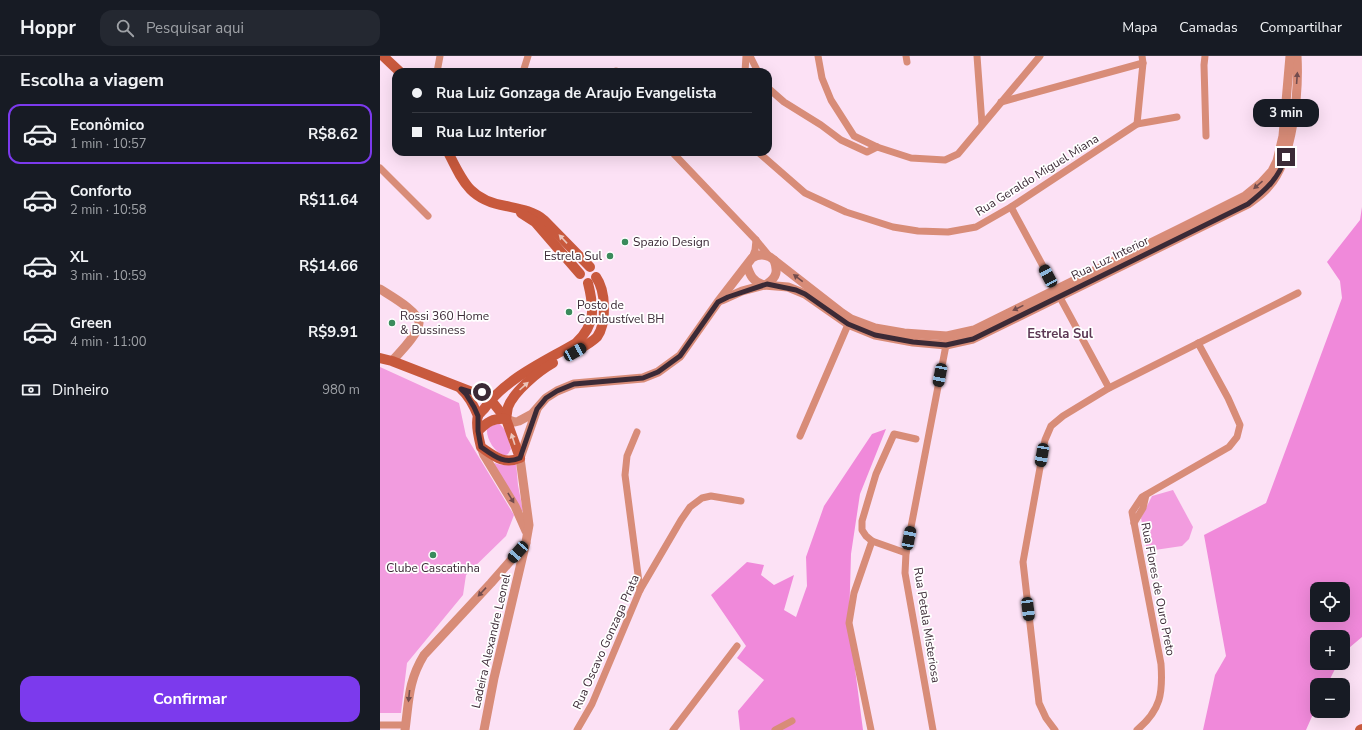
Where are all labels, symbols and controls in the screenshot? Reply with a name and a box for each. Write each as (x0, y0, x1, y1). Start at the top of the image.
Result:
search box (100, 10, 380, 46)
text: Hoppr (20, 15, 76, 41)
icon: search (114, 17, 136, 39)
text: Pesquisar aqui (146, 18, 244, 38)
text: Mapa (1122, 18, 1157, 37)
text: Camadas (1179, 18, 1238, 37)
text: Compartilhar (1260, 18, 1342, 37)
text: Escolha a viagem (20, 68, 164, 92)
one-way arrow (1294, 71, 1300, 84)
text: Rua Luiz Gonzaga de Araujo Evangelista (436, 83, 716, 103)
callout: 3 min (1253, 99, 1319, 127)
text: 3 min (1269, 104, 1303, 122)
text: Econômico (70, 115, 144, 135)
icon: car (22, 116, 58, 152)
text: Rua Luz Interior (436, 122, 546, 142)
text: R$8.62 (308, 124, 358, 144)
street label: Rua Geraldo Miguel Miana (972, 130, 1102, 220)
text: 1 min · 10:57 (70, 135, 146, 153)
route end (1277, 148, 1295, 166)
one-way arrow (1252, 180, 1263, 189)
text: Conforto (70, 181, 132, 201)
icon: car (22, 182, 58, 218)
text: R$11.64 (299, 190, 358, 210)
text: 2 min · 10:58 (70, 201, 146, 219)
street label: Rua Luz Interior (1069, 232, 1152, 284)
one-way arrow (558, 234, 568, 244)
place label: Spazio Design (633, 234, 710, 250)
marker: Spazio Design (620, 237, 630, 247)
text: XL (70, 247, 89, 267)
icon: car (22, 248, 58, 284)
place label: Estrela Sul (544, 248, 602, 264)
marker: Estrela Sul (605, 251, 615, 261)
text: R$14.66 (299, 256, 358, 276)
car (1037, 263, 1059, 289)
text: 3 min · 10:59 (70, 267, 146, 285)
one-way arrow (792, 274, 803, 282)
place label: Posto de Combustível BH (577, 297, 664, 327)
one-way arrow (1012, 305, 1024, 311)
marker: Posto de Combustível BH (564, 307, 574, 317)
place label: Rossi 360 Home & Bussiness (400, 308, 489, 338)
text: Green (70, 313, 112, 333)
icon: car (22, 314, 58, 350)
marker: Rossi 360 Home & Bussiness (387, 318, 397, 328)
text: R$9.91 (308, 322, 358, 342)
district label: Estrela Sul (1027, 325, 1094, 343)
text: 4 min · 11:00 (70, 333, 146, 351)
car (562, 341, 588, 363)
car (932, 362, 948, 388)
icon: cash (20, 379, 42, 401)
text: Dinheiro (52, 380, 109, 400)
text: 980 m (322, 381, 360, 399)
one-way arrow (519, 381, 529, 391)
route start (473, 383, 491, 401)
one-way arrow (510, 432, 516, 444)
car (1034, 442, 1050, 468)
one-way arrow (507, 492, 514, 504)
street label: Rua Flores de Ouro Preto (1137, 521, 1179, 657)
car (901, 525, 917, 551)
car (506, 539, 530, 565)
marker: Clube Cascatinha (428, 550, 438, 560)
place label: Clube Cascatinha (386, 560, 480, 576)
street label: Rua Petala Misteriosa (910, 566, 944, 684)
street label: Ladeira Alexandre Leonel (468, 572, 514, 710)
street label: Rua Oscavo Gonzaga Prata (569, 572, 643, 712)
map controls (1310, 582, 1350, 718)
button: locate (1310, 582, 1350, 622)
one-way arrow (477, 587, 487, 597)
car (1021, 596, 1035, 622)
button: + (1310, 630, 1350, 670)
button: Confirmar (20, 676, 360, 722)
button: − (1310, 678, 1350, 718)
one-way arrow (406, 690, 412, 702)

